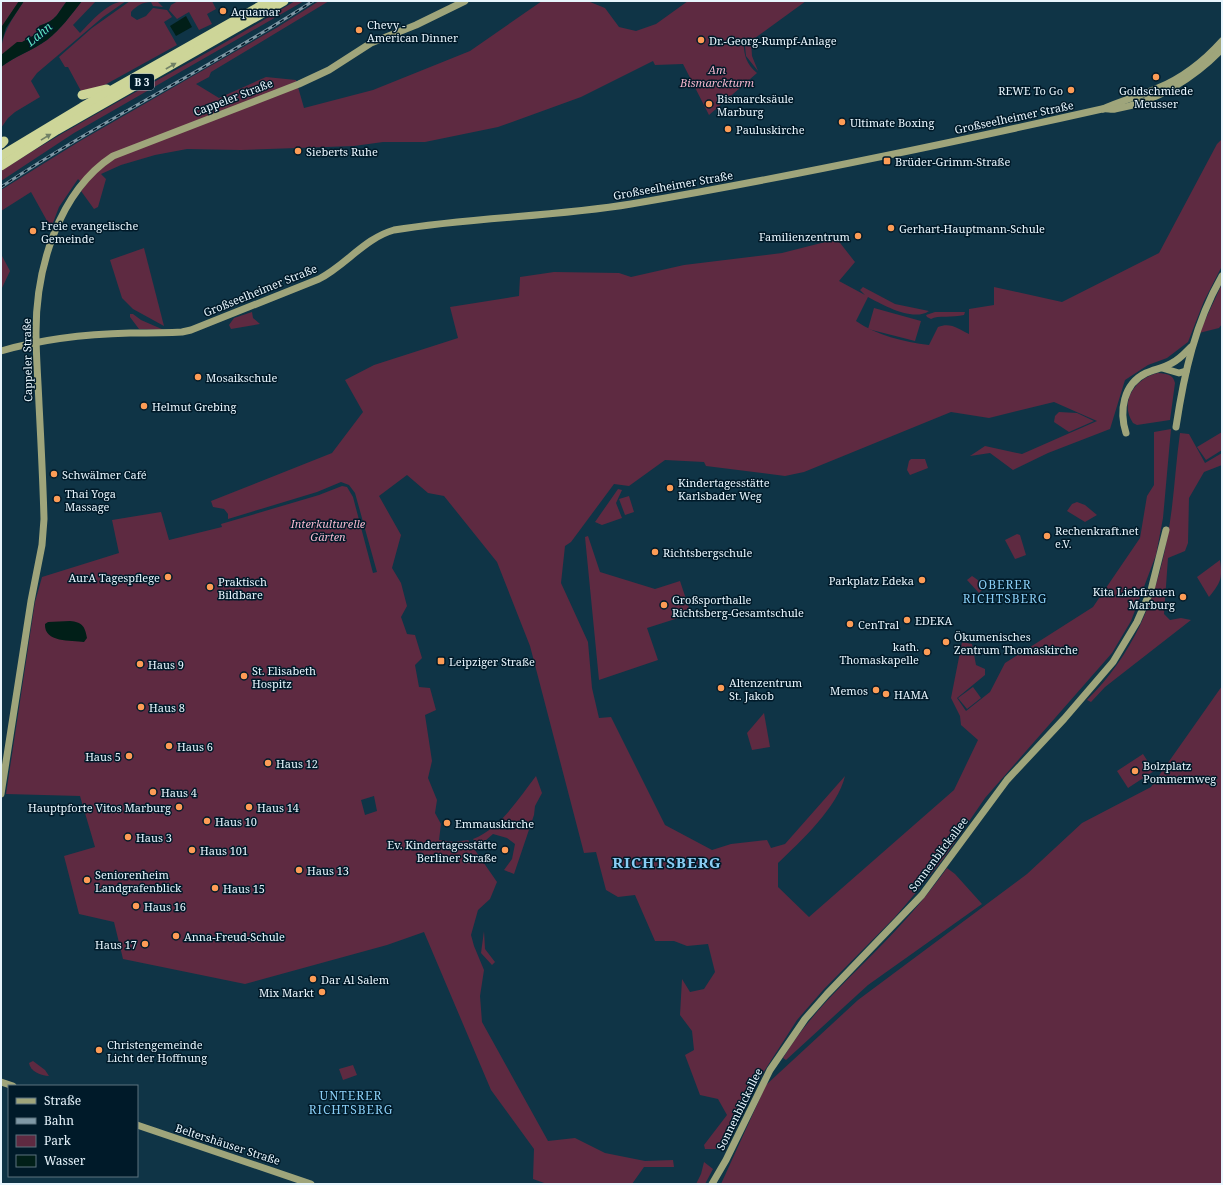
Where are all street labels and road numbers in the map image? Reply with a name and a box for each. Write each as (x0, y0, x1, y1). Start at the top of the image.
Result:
road number: B 3 (130, 74, 154, 90)
street label: Cappeler Straße (191, 75, 275, 119)
street label: Großseelheimer Straße (953, 97, 1075, 137)
street label: Großseelheimer Straße (612, 167, 734, 203)
street label: Großseelheimer Straße (201, 260, 319, 320)
street label: Cappeler Straße (19, 318, 35, 402)
street label: Sonnenblickallee (905, 814, 971, 894)
street label: Sonnenblickallee (713, 1065, 765, 1153)
street label: Beltershäuser Straße (174, 1120, 282, 1168)

